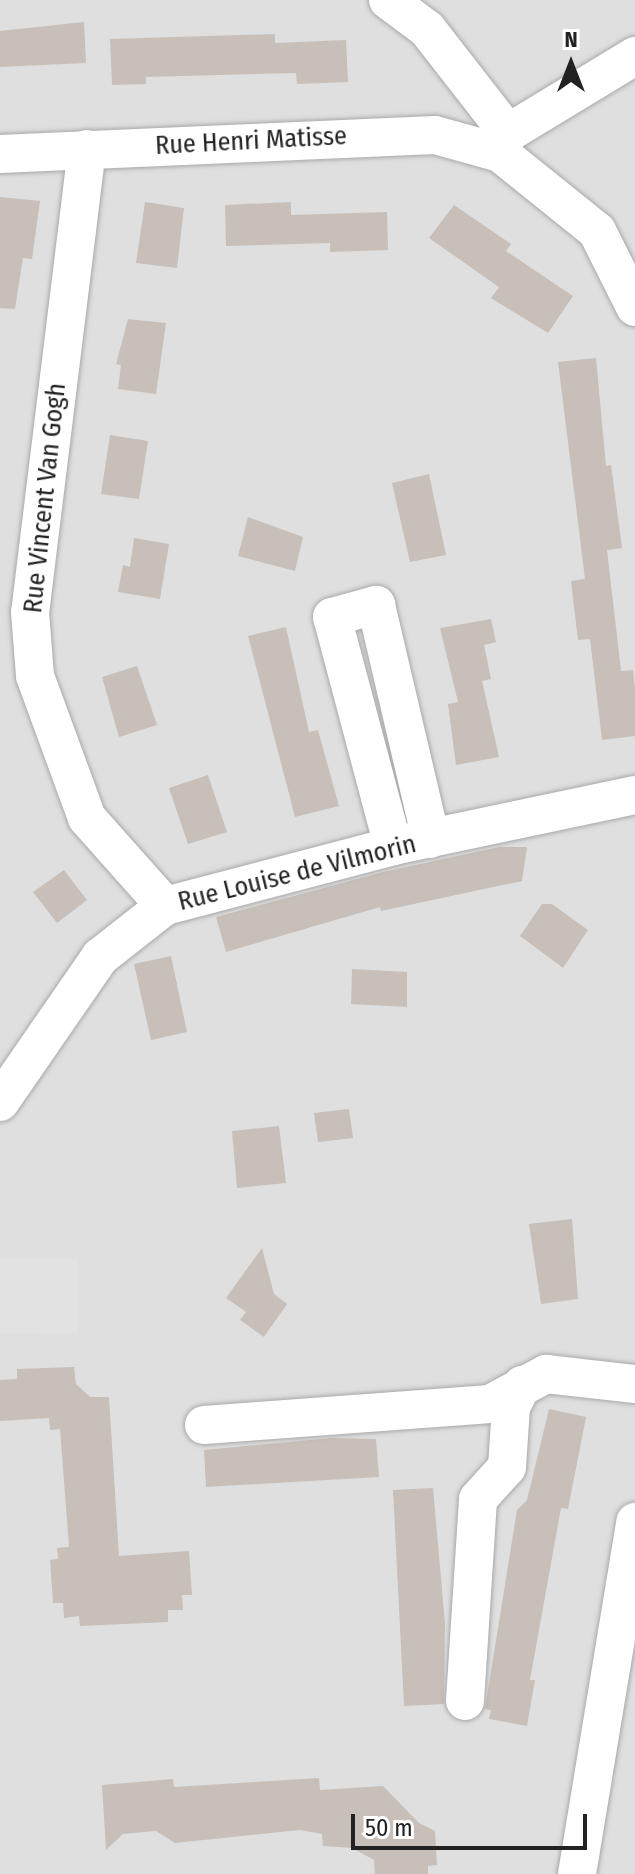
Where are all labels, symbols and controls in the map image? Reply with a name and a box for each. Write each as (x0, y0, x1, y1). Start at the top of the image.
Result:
north arrow (531, 24, 611, 104)
text: N (564, 26, 578, 53)
street label: Rue Henri Matisse (154, 120, 348, 162)
street label: Rue Vincent Van Gogh (17, 381, 73, 615)
street label: Rue Louise de Vilmorin (175, 828, 419, 918)
scale bar (355, 1798, 591, 1848)
text: 50 m (365, 1814, 413, 1842)

